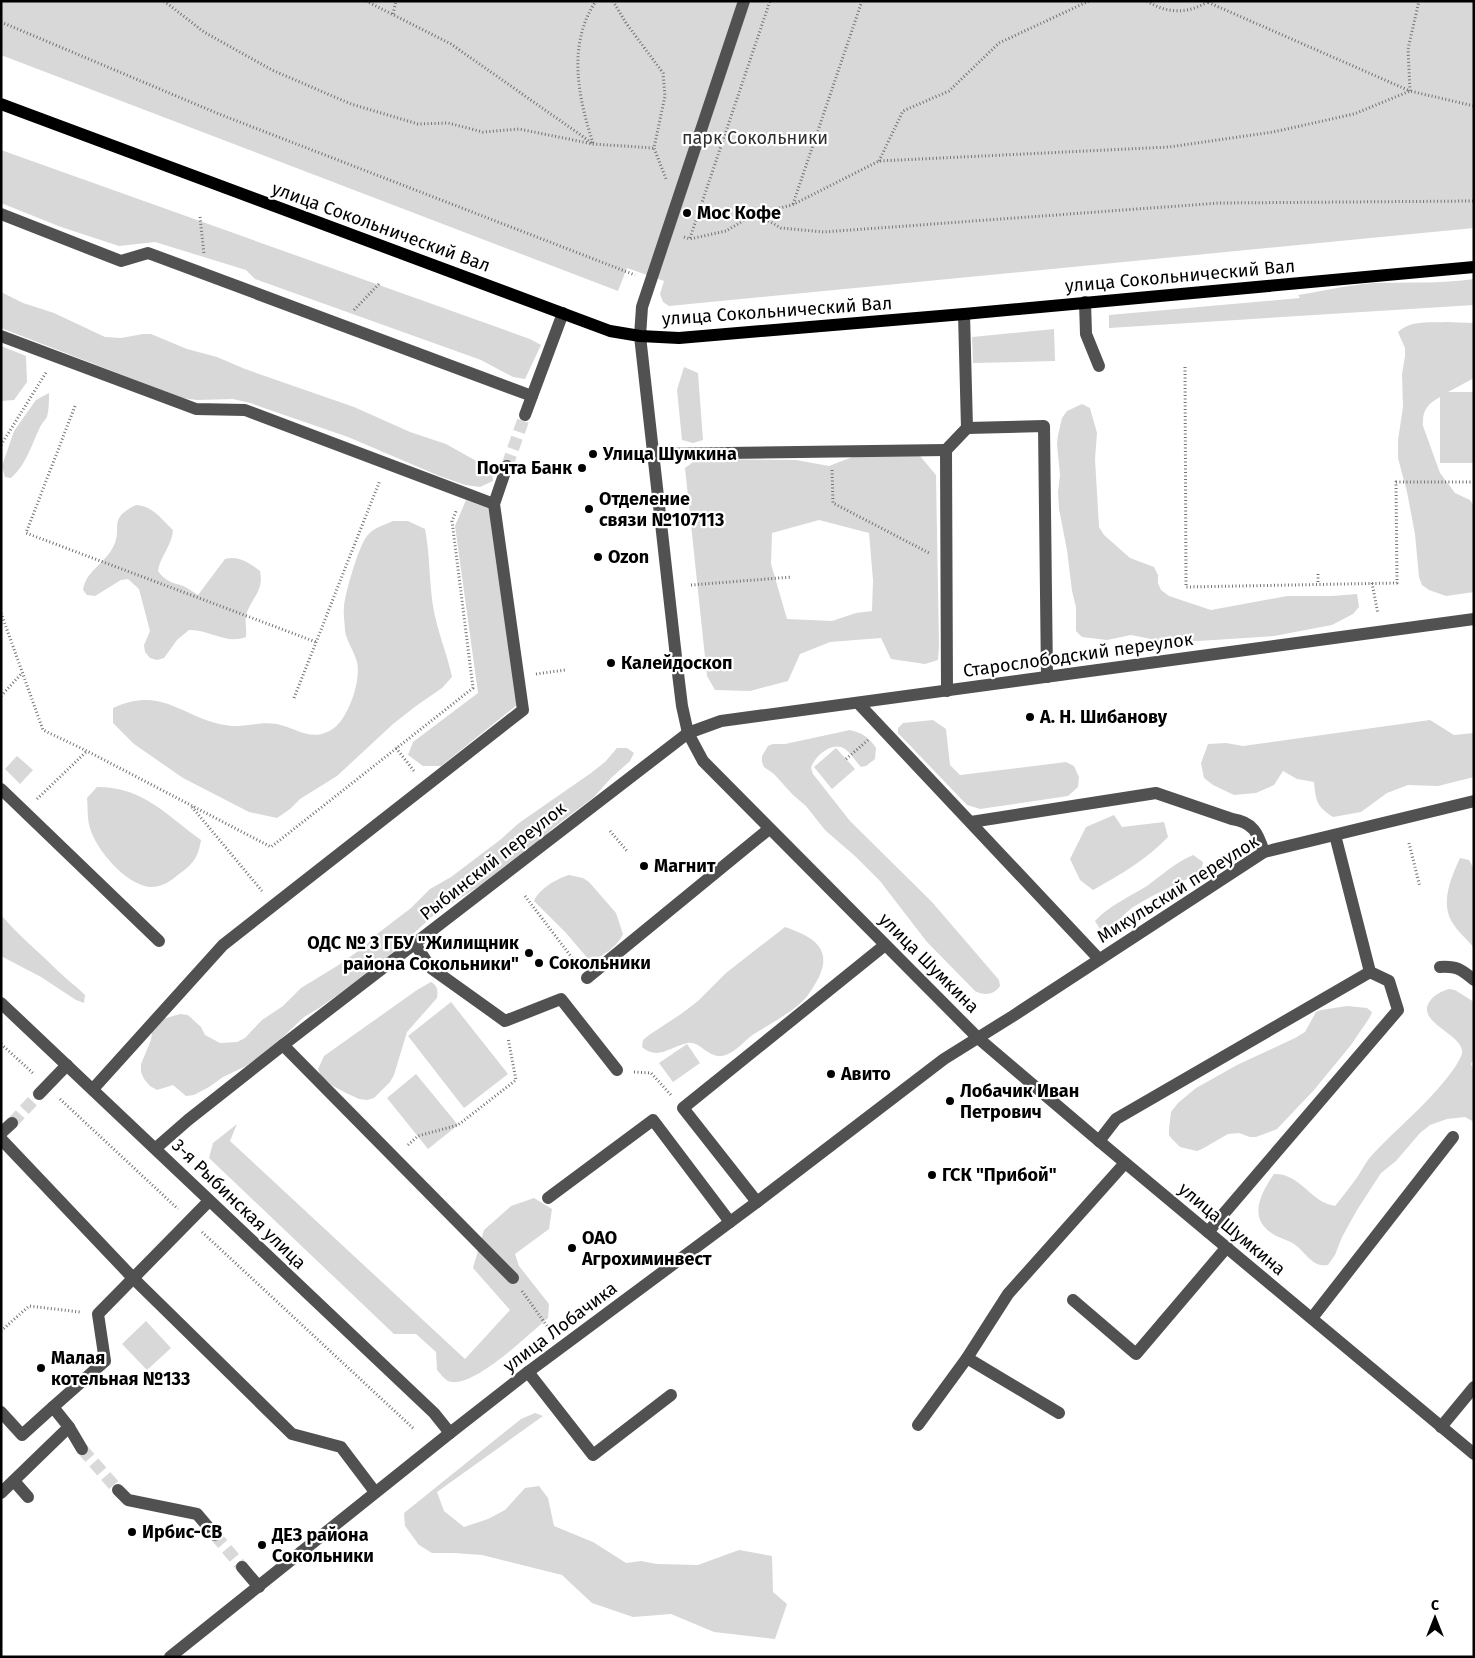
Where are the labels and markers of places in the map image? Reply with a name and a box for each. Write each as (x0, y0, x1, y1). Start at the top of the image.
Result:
place label: Мос Кофе (697, 202, 781, 224)
marker: Мос Кофе (681, 207, 693, 219)
place label: Улица Шумкина (602, 443, 737, 465)
marker: Улица Шумкина (587, 448, 599, 460)
place label: Почта Банк (477, 457, 572, 479)
marker: Почта Банк (576, 462, 588, 474)
place label: Отделение связи №107113 (599, 488, 724, 531)
marker: Отделение связи №107113 (583, 503, 595, 515)
place label: Ozon (608, 546, 649, 568)
marker: Ozon (592, 551, 604, 563)
place label: Калейдоскоп (621, 652, 732, 674)
marker: Калейдоскоп (605, 657, 617, 669)
place label: А. Н. Шибанову (1039, 706, 1168, 728)
marker: А. Н. Шибанову (1024, 711, 1036, 723)
place label: Магнит (654, 855, 716, 877)
marker: Магнит (638, 860, 650, 872)
place label: ОДС № 3 ГБУ "Жилищник района Сокольники" (307, 932, 519, 975)
marker: ОДС № 3 ГБУ "Жилищник района Сокольники" (523, 947, 535, 959)
place label: Сокольники (549, 952, 651, 974)
marker: Сокольники (533, 957, 545, 969)
place label: Авито (840, 1063, 891, 1085)
marker: Авито (825, 1068, 837, 1080)
place label: Лобачик Иван Петрович (960, 1080, 1079, 1123)
marker: Лобачик Иван Петрович (944, 1095, 956, 1107)
place label: ГСК "Прибой" (942, 1164, 1057, 1186)
marker: ГСК "Прибой" (926, 1169, 938, 1181)
place label: ОАО Агрохиминвест (581, 1227, 712, 1270)
marker: ОАО Агрохиминвест (566, 1242, 578, 1254)
place label: Малая котельная №133 (51, 1347, 190, 1390)
marker: Малая котельная №133 (35, 1362, 47, 1374)
place label: Ирбис-СВ (142, 1521, 222, 1543)
place label: ДЕЗ района Сокольники (271, 1524, 374, 1567)
marker: Ирбис-СВ (126, 1526, 138, 1538)
marker: ДЕЗ района Сокольники (256, 1539, 268, 1551)

